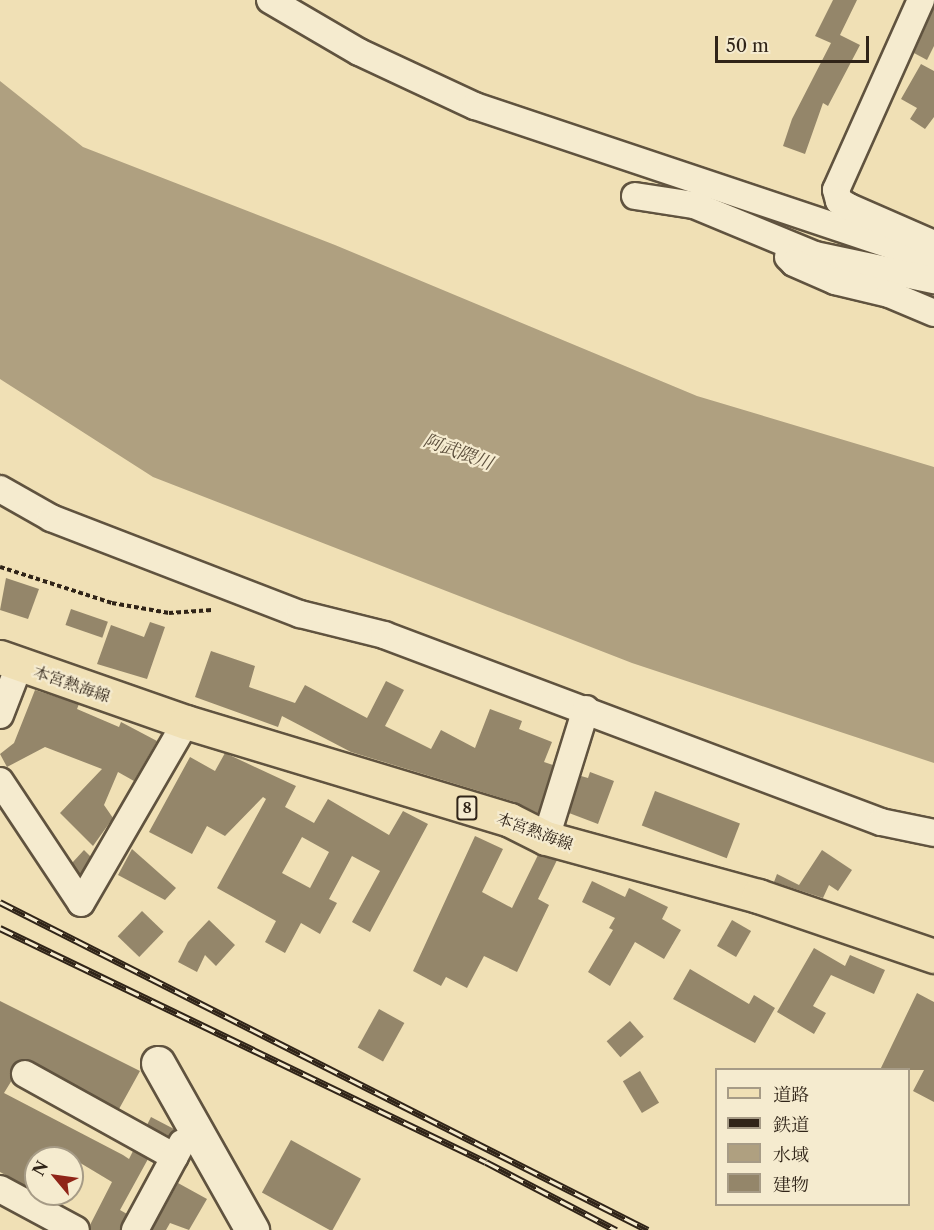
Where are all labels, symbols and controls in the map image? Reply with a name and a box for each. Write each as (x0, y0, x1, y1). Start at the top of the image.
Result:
scale bar (718, 24, 872, 62)
text: 50 m (726, 35, 769, 57)
water label: 阿武隈川 (420, 430, 496, 474)
street label: 本宮熱海線 (31, 662, 113, 706)
road number: 8 (455, 796, 479, 820)
street label: 本宮熱海線 (494, 808, 576, 854)
legend (715, 1068, 910, 1206)
text: 道路 (773, 1084, 809, 1106)
text: 鉄道 (773, 1114, 809, 1136)
text: 水域 (773, 1144, 809, 1166)
north arrow (24, 1146, 84, 1206)
text: N (28, 1157, 52, 1179)
text: 建物 (773, 1174, 809, 1196)

